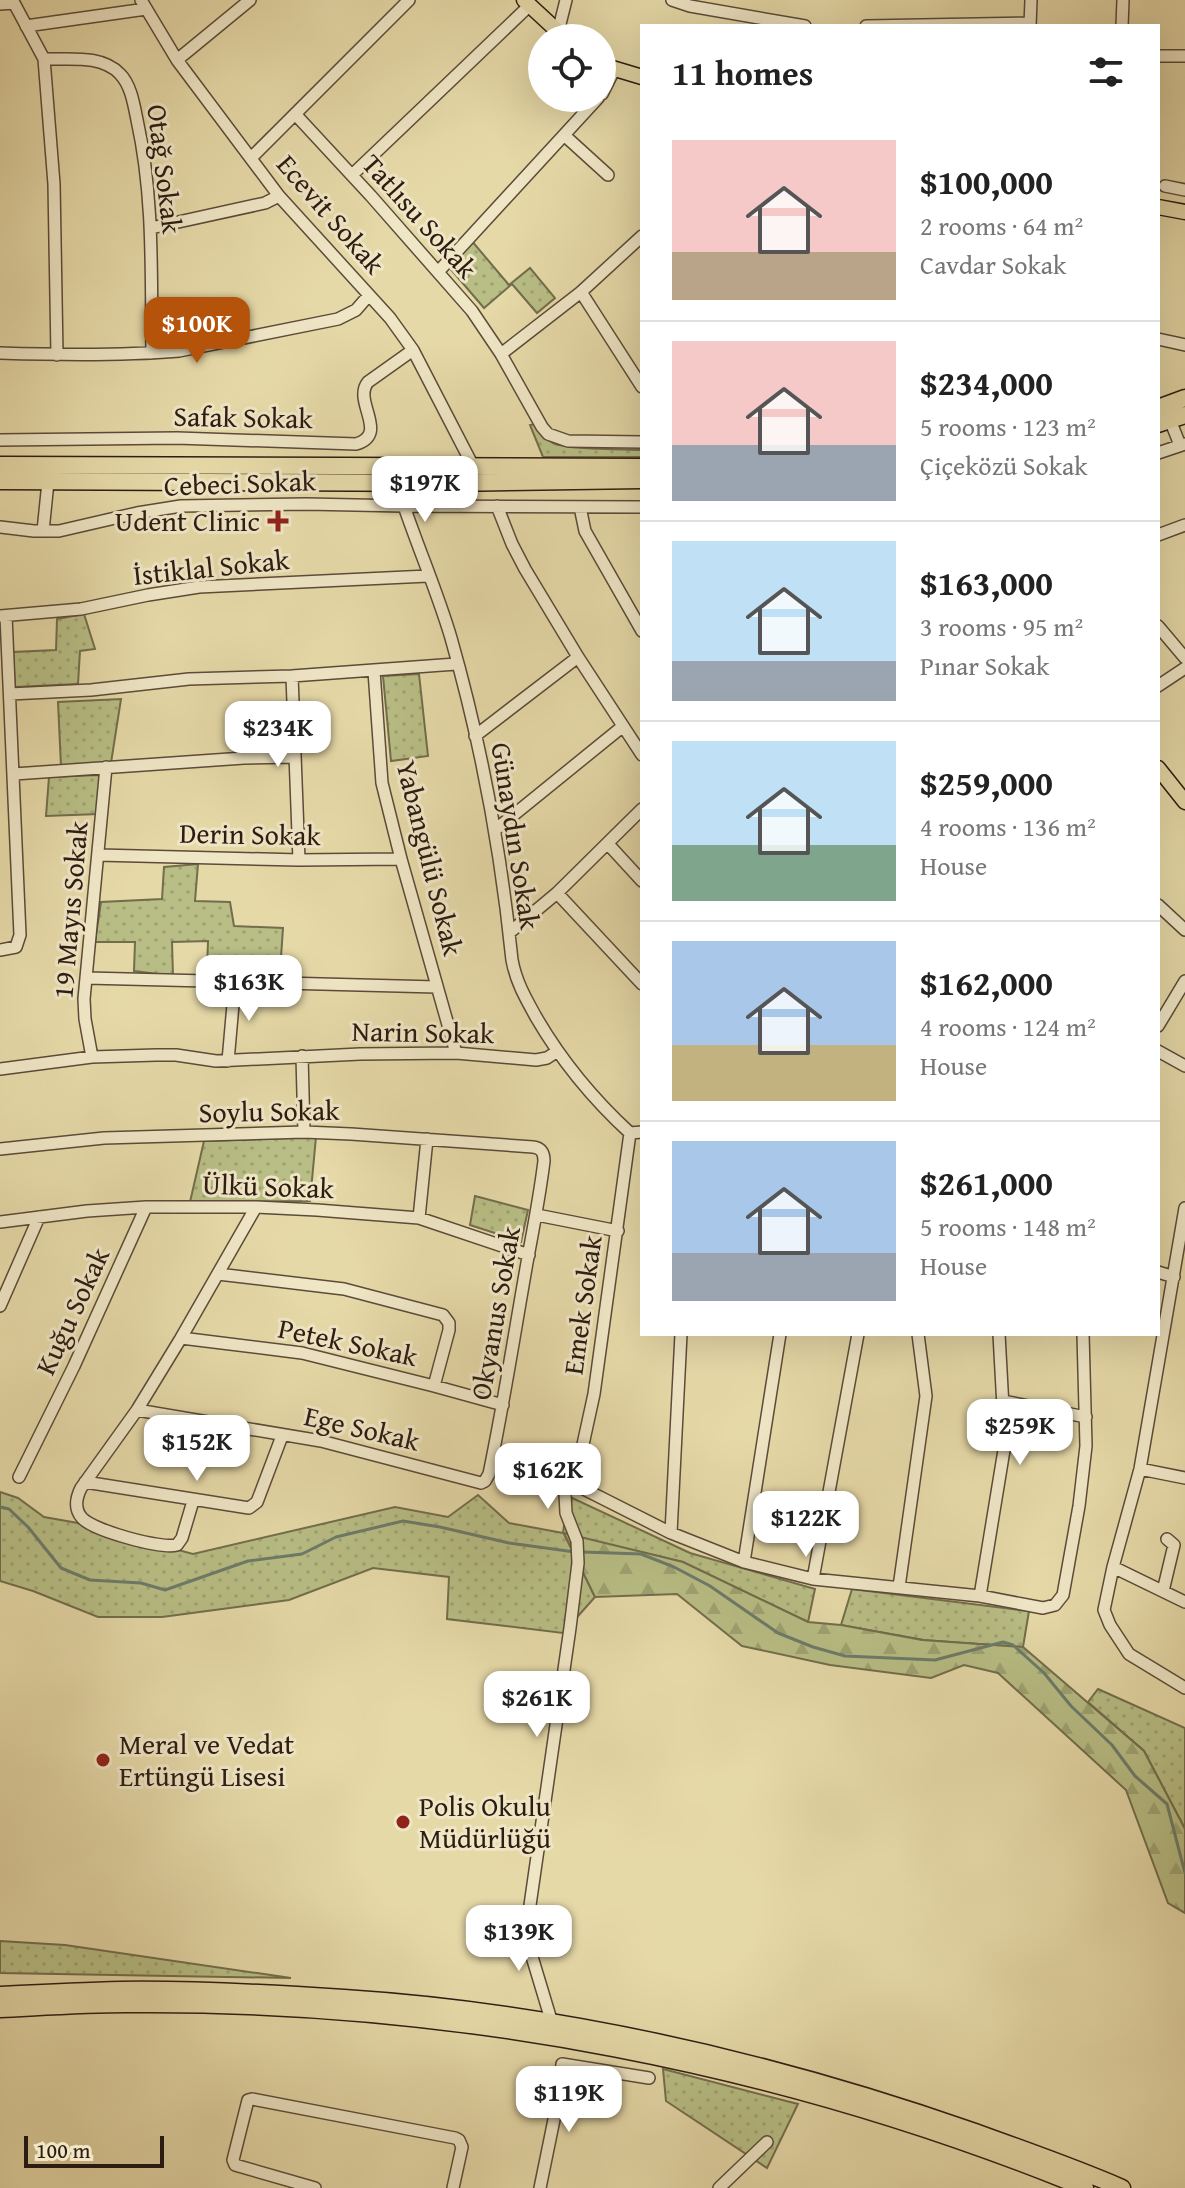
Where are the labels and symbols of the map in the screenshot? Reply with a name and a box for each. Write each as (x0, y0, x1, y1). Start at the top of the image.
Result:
street label: Otağ Sokak (137, 102, 194, 237)
street label: Tatlısu Sokak (353, 144, 488, 288)
street label: Ecevit Sokak (268, 145, 396, 283)
pin: $100K (141, 297, 253, 365)
street label: Safak Sokak (173, 395, 314, 438)
pin: $197K (369, 456, 481, 524)
street label: Cebeci Sokak (163, 459, 317, 506)
place label: Udent Clinic (115, 500, 260, 541)
marker: Udent Clinic (267, 510, 289, 532)
street label: İstiklal Sokak (131, 538, 292, 595)
pin: $234K (222, 701, 334, 769)
street label: Günaydın Sokak (481, 739, 552, 933)
street label: Yabangülü Sokak (386, 756, 475, 960)
street label: Derin Sokak (179, 812, 322, 855)
street label: 19 Mayıs Sokak (41, 819, 98, 1000)
pin: $163K (193, 955, 305, 1023)
street label: Narin Sokak (351, 1010, 495, 1053)
street label: Soylu Sokak (198, 1089, 340, 1132)
street label: Ülkü Sokak (202, 1163, 335, 1208)
street label: Okyanus Sokak (459, 1222, 530, 1403)
street label: Emek Sokak (551, 1232, 612, 1377)
street label: Kuğu Sokak (24, 1240, 119, 1381)
street label: Petek Sokak (275, 1307, 422, 1376)
street label: Ege Sokak (300, 1394, 425, 1461)
pin: $259K (964, 1399, 1076, 1467)
pin: $152K (141, 1415, 253, 1483)
pin: $162K (492, 1443, 604, 1511)
pin: $122K (750, 1491, 862, 1559)
pin: $261K (481, 1671, 593, 1739)
place label: Meral ve Vedat Ertüngü Lisesi (119, 1723, 294, 1796)
marker: Meral ve Vedat Ertüngü Lisesi (94, 1751, 112, 1769)
place label: Polis Okulu Müdürlüğü (419, 1785, 551, 1858)
marker: Polis Okulu Müdürlüğü (394, 1813, 412, 1831)
pin: $139K (463, 1905, 575, 1973)
pin: $119K (513, 2066, 625, 2134)
scale bar (24, 2132, 164, 2168)

